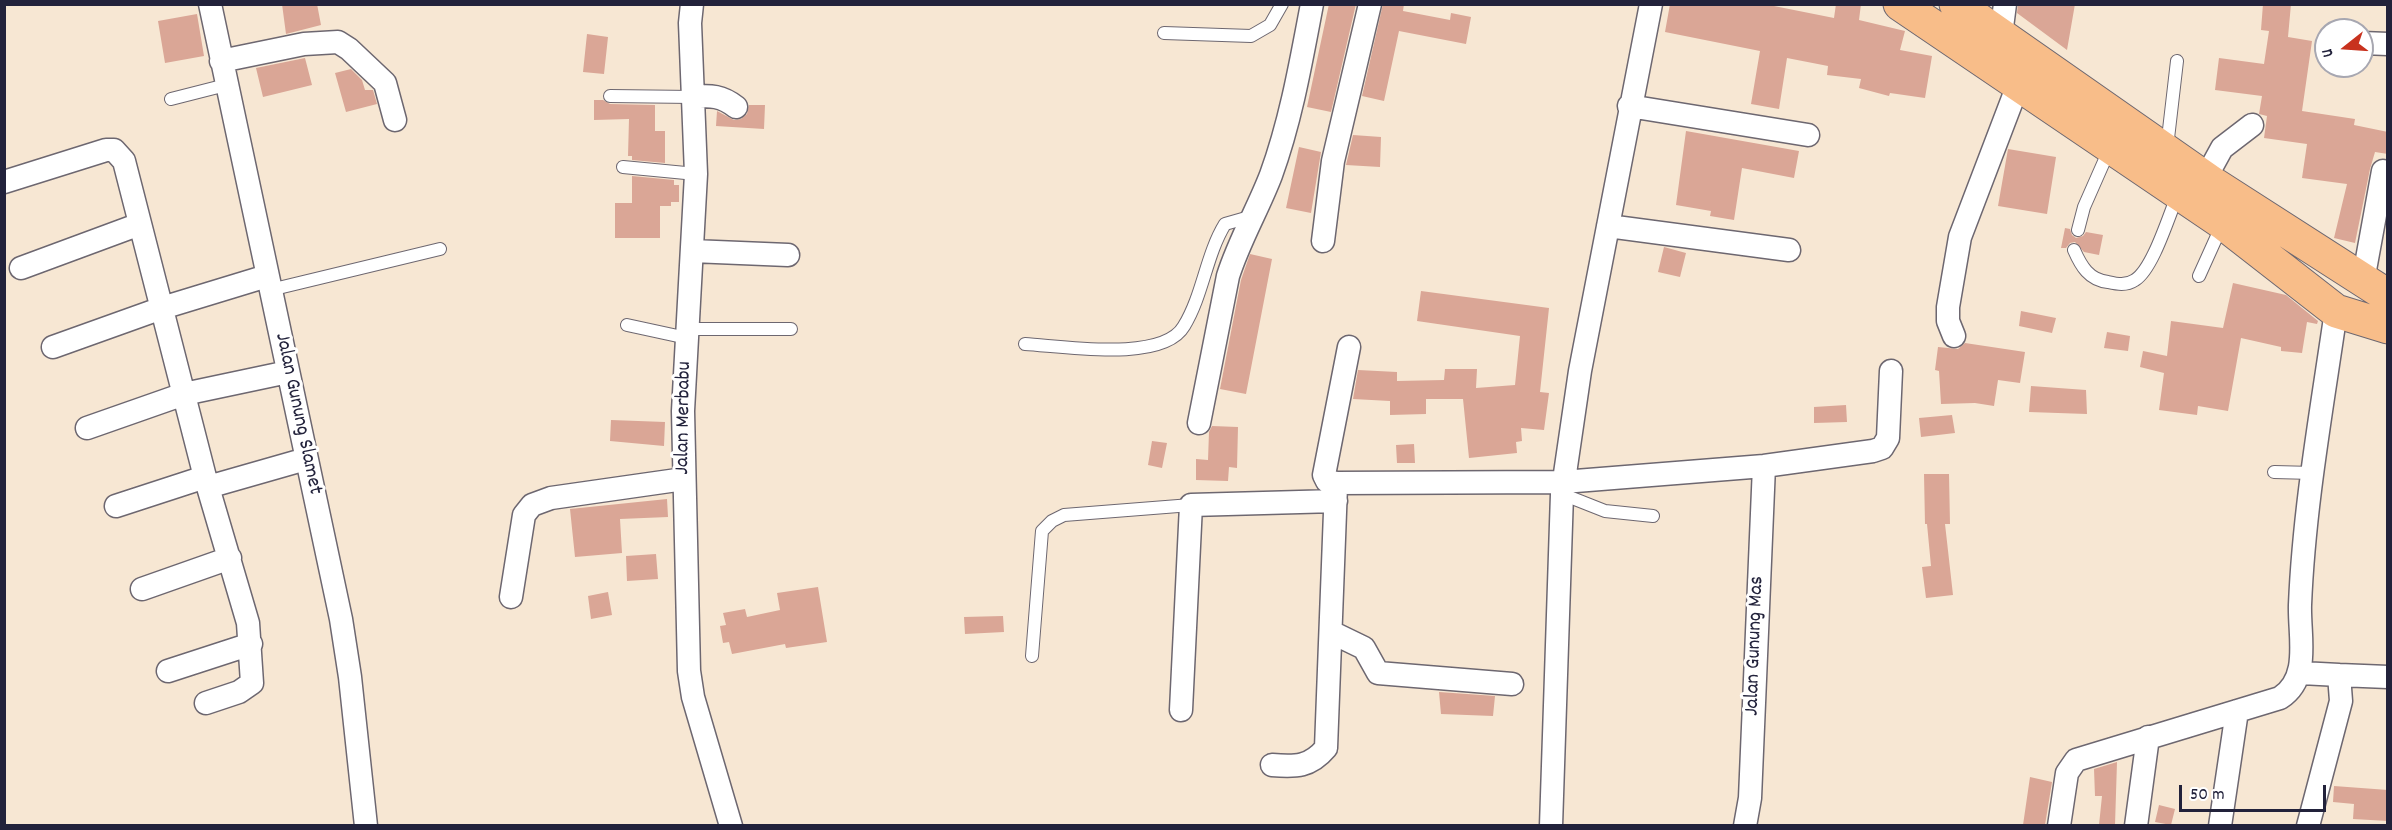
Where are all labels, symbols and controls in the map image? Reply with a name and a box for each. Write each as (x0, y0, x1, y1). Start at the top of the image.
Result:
north arrow (2314, 18, 2374, 78)
text: U (2316, 46, 2340, 60)
street label: Jalan Gunung Slamet (268, 331, 326, 497)
street label: Jalan Merbabu (671, 361, 699, 475)
street label: Jalan Gunung Mas (1741, 576, 1771, 716)
scale bar (2182, 773, 2329, 811)
text: 50 m (2190, 783, 2225, 808)

